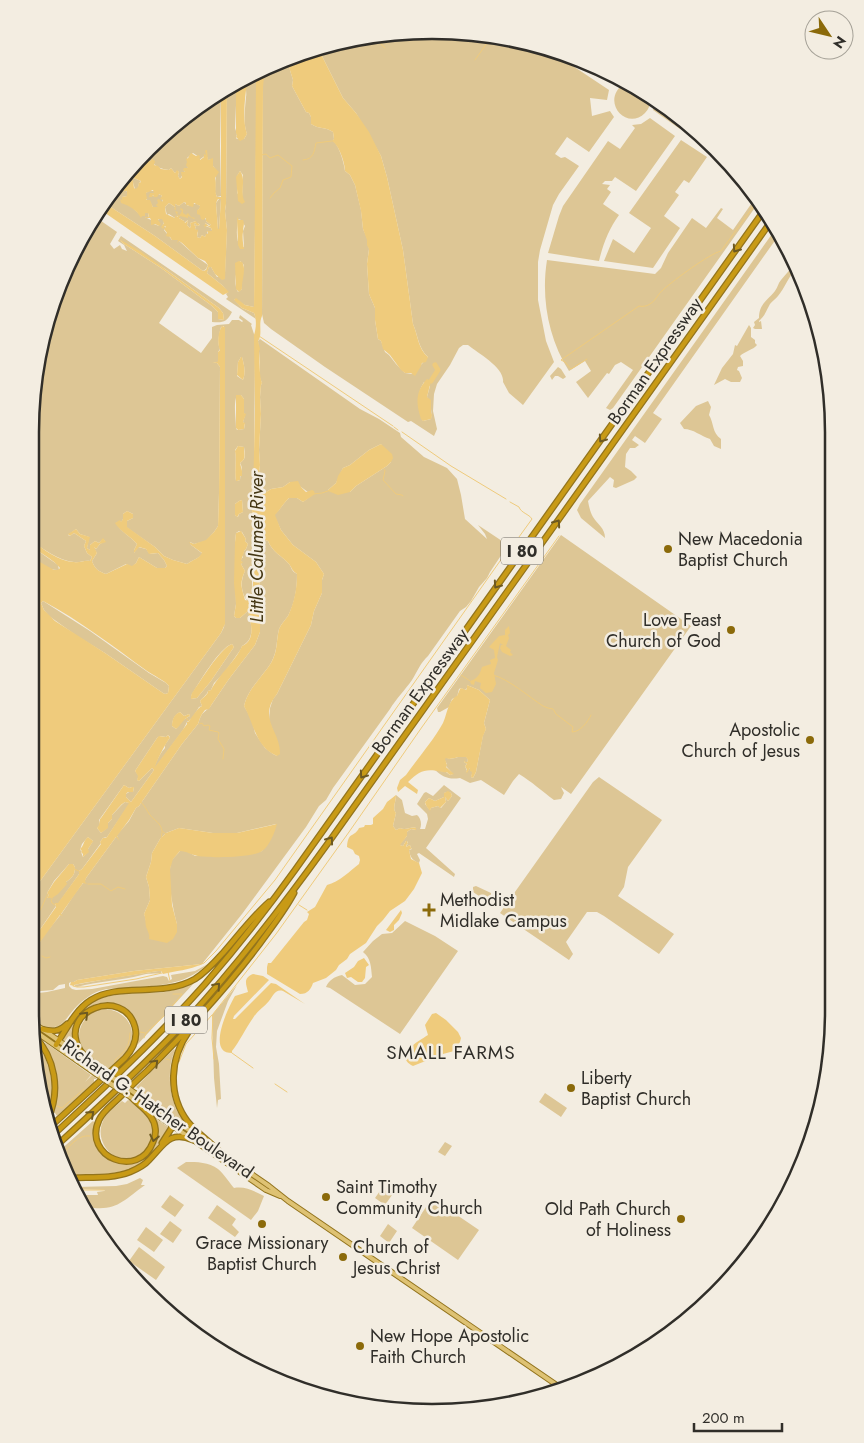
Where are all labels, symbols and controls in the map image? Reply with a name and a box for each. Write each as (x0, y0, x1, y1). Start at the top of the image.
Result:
north arrow (804, 10, 854, 60)
text: N (828, 32, 851, 53)
one-way arrow (733, 243, 742, 253)
street label: Borman Expressway (601, 292, 709, 430)
one-way arrow (599, 433, 608, 443)
water label: Little Calumet River (243, 470, 270, 623)
one-way arrow (551, 519, 560, 529)
place label: New Macedonia Baptist Church (678, 526, 803, 573)
road number: I 80 (501, 538, 543, 564)
marker: New Macedonia Baptist Church (662, 543, 674, 555)
one-way arrow (494, 580, 503, 589)
place label: Love Feast Church of God (606, 607, 722, 654)
street label: Borman Expressway (366, 623, 475, 759)
marker: Love Feast Church of God (725, 624, 737, 636)
place label: Apostolic Church of Jesus (681, 717, 800, 764)
marker: Apostolic Church of Jesus (804, 734, 816, 746)
one-way arrow (360, 769, 369, 779)
one-way arrow (324, 837, 333, 846)
place label: Methodist Midlake Campus (440, 887, 567, 934)
marker: Methodist Midlake Campus (422, 903, 436, 917)
one-way arrow (211, 982, 220, 991)
road number: I 80 (165, 1006, 207, 1034)
one-way arrow (79, 1012, 88, 1021)
street label: Richard G. Hatcher Boulevard (57, 1033, 259, 1185)
district label: SMALL FARMS (386, 1039, 516, 1066)
one-way arrow (149, 1060, 158, 1069)
place label: Liberty Baptist Church (581, 1065, 691, 1112)
marker: Liberty Baptist Church (565, 1082, 577, 1094)
one-way arrow (85, 1111, 94, 1120)
one-way arrow (149, 1133, 159, 1142)
place label: Saint Timothy Community Church (336, 1174, 483, 1221)
marker: Saint Timothy Community Church (320, 1191, 332, 1203)
place label: Old Path Church of Holiness (545, 1196, 671, 1243)
marker: Old Path Church of Holiness (675, 1213, 687, 1225)
marker: Grace Missionary Baptist Church (256, 1218, 268, 1230)
place label: Grace Missionary Baptist Church (195, 1230, 329, 1277)
place label: Church of Jesus Christ (351, 1234, 441, 1281)
marker: Church of Jesus Christ (337, 1251, 349, 1263)
place label: New Hope Apostolic Faith Church (370, 1323, 529, 1370)
marker: New Hope Apostolic Faith Church (354, 1340, 366, 1352)
scale bar (694, 1400, 782, 1432)
text: 200 m (702, 1407, 745, 1429)

